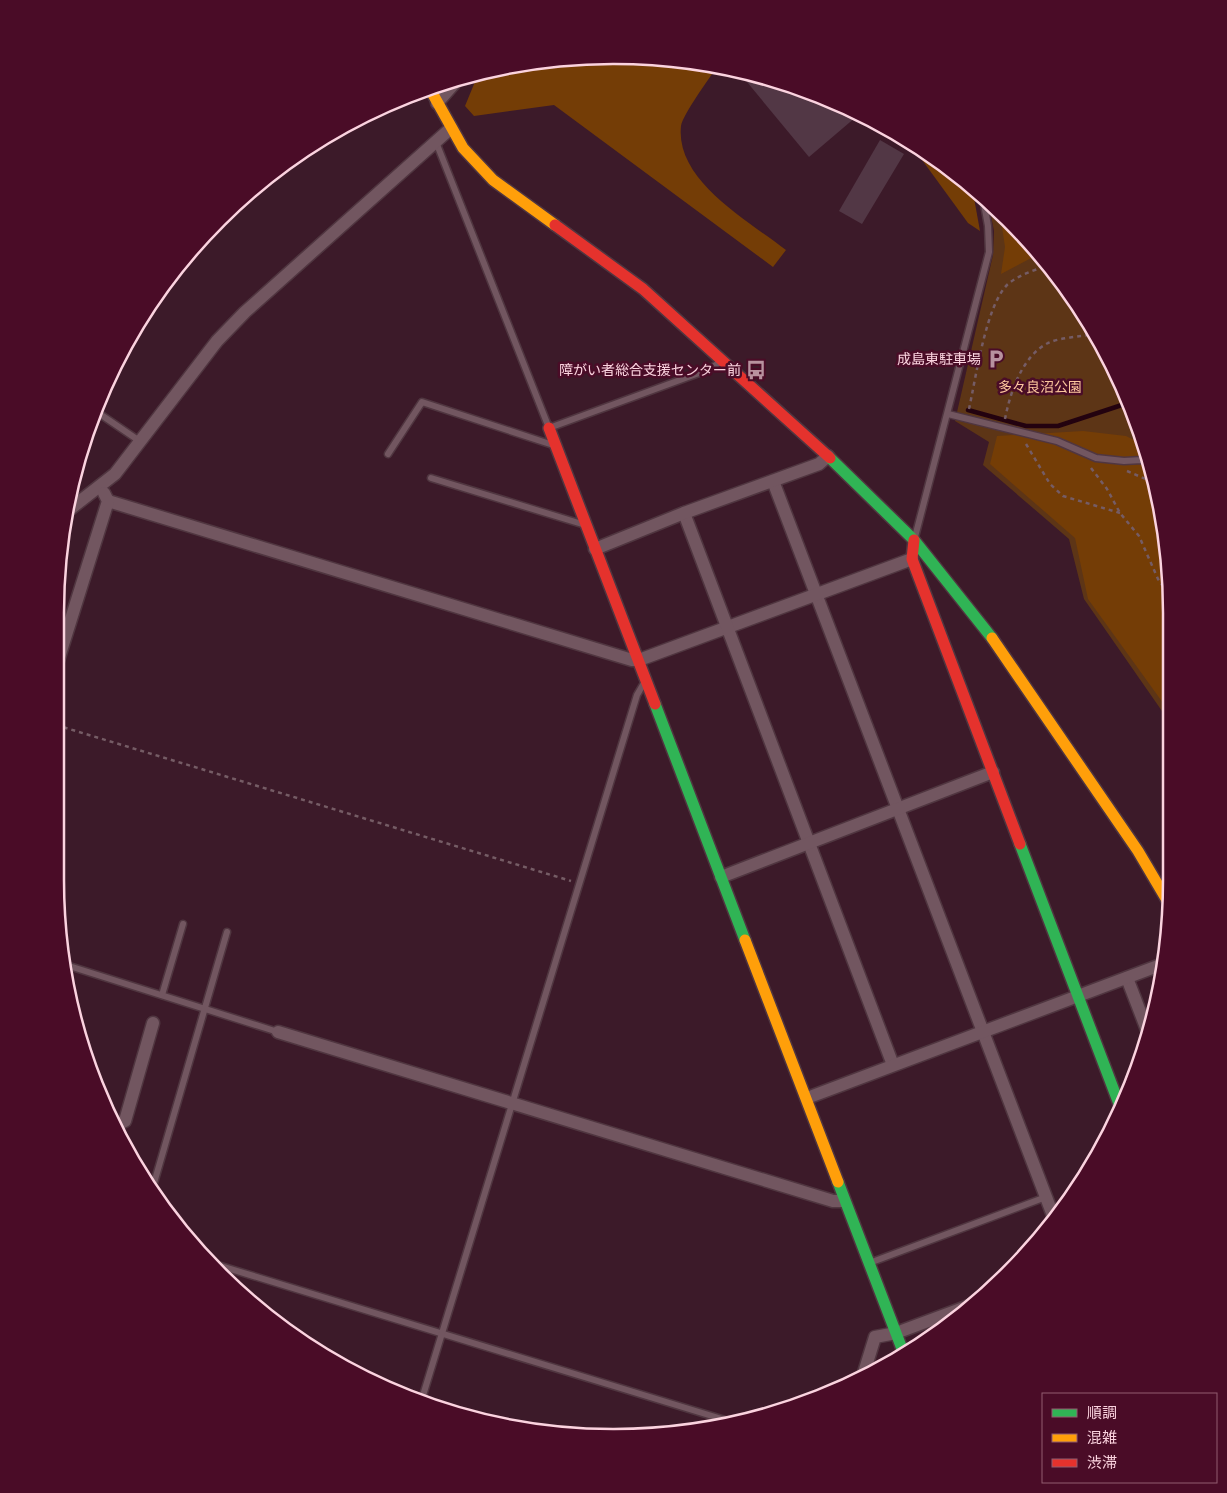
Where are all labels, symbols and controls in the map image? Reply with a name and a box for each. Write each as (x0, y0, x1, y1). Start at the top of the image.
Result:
parking icon: 成島東駐車場 (985, 348, 1007, 370)
place label: 成島東駐車場 (897, 350, 981, 368)
bus stop icon: 障がい者総合支援センター前 (745, 359, 767, 381)
place label: 障がい者総合支援センター前 (559, 361, 741, 379)
park label: 多々良沼公園 (998, 378, 1082, 396)
legend (1042, 1393, 1217, 1483)
text: 順調 (1087, 1403, 1117, 1422)
text: 混雑 (1087, 1428, 1117, 1447)
text: 渋滞 (1087, 1453, 1117, 1472)

